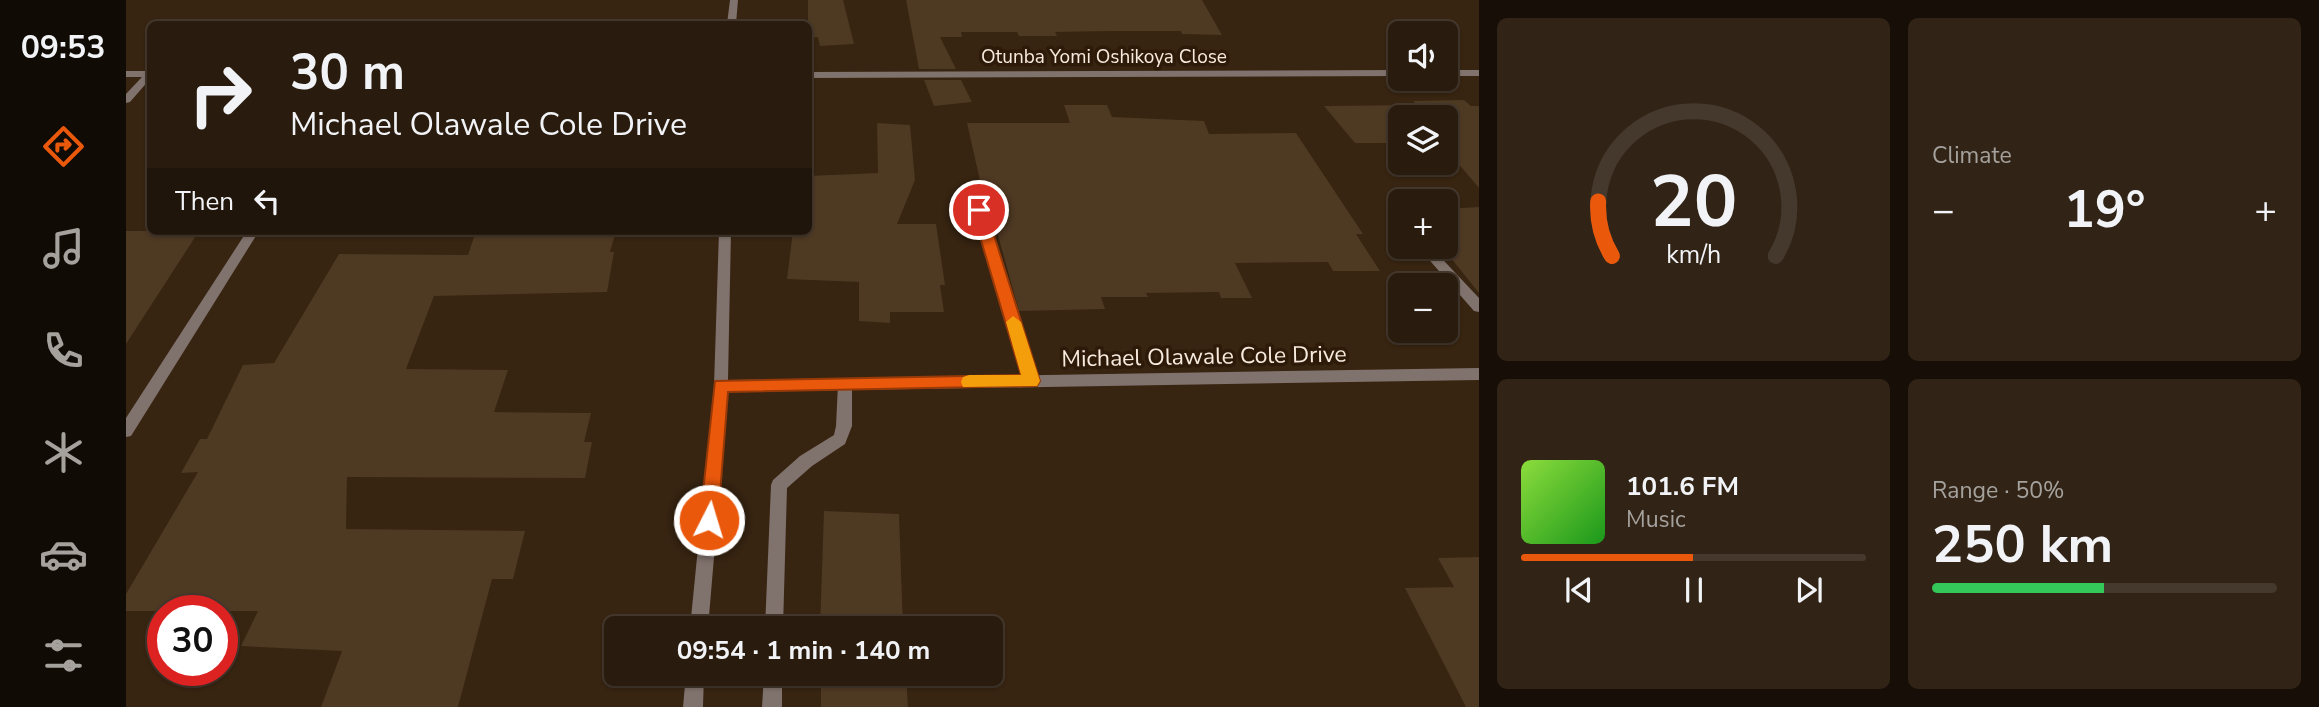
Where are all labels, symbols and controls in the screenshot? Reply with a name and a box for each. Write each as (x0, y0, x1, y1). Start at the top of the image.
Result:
map controls (1388, 21, 1458, 343)
button: sound (1388, 21, 1458, 91)
text: 09:53 (21, 26, 105, 69)
text: 30 m (290, 39, 405, 106)
street label: Otunba Yomi Oshikoya Close (981, 44, 1227, 70)
icon: right (175, 49, 266, 140)
text: Michael Olawale Cole Drive (290, 103, 687, 146)
button: layers (1388, 105, 1458, 175)
icon: directions (39, 122, 88, 171)
text: Climate (1932, 140, 2012, 171)
text: 20 (1650, 152, 1737, 252)
text: 19° (2063, 174, 2146, 245)
pin (949, 180, 1009, 240)
icon: left (248, 182, 286, 220)
text: Then (175, 184, 234, 219)
text: − (1932, 185, 1955, 236)
text: + (2254, 185, 2277, 236)
button: + (1388, 189, 1458, 259)
icon: arrive (960, 191, 998, 229)
icon: music (39, 224, 88, 273)
text: km/h (1666, 237, 1721, 271)
button: − (1388, 273, 1458, 343)
icon: phone (39, 326, 88, 375)
street label: Michael Olawale Cole Drive (1061, 339, 1347, 374)
icon: climate (39, 428, 88, 477)
text: 101.6 FM (1626, 469, 1739, 504)
text: Range · 50% (1932, 475, 2064, 506)
position arrow (672, 483, 746, 557)
text: Music (1626, 504, 1686, 535)
text: 250 km (1932, 509, 2113, 580)
icon: car (39, 530, 88, 579)
icon: previous (1560, 571, 1598, 609)
icon: pause (1675, 571, 1713, 609)
icon: next (1790, 571, 1828, 609)
speed limit sign: 30 (147, 595, 238, 686)
icon: filters (39, 631, 88, 680)
text: 09:54 · 1 min · 140 m (677, 633, 930, 668)

